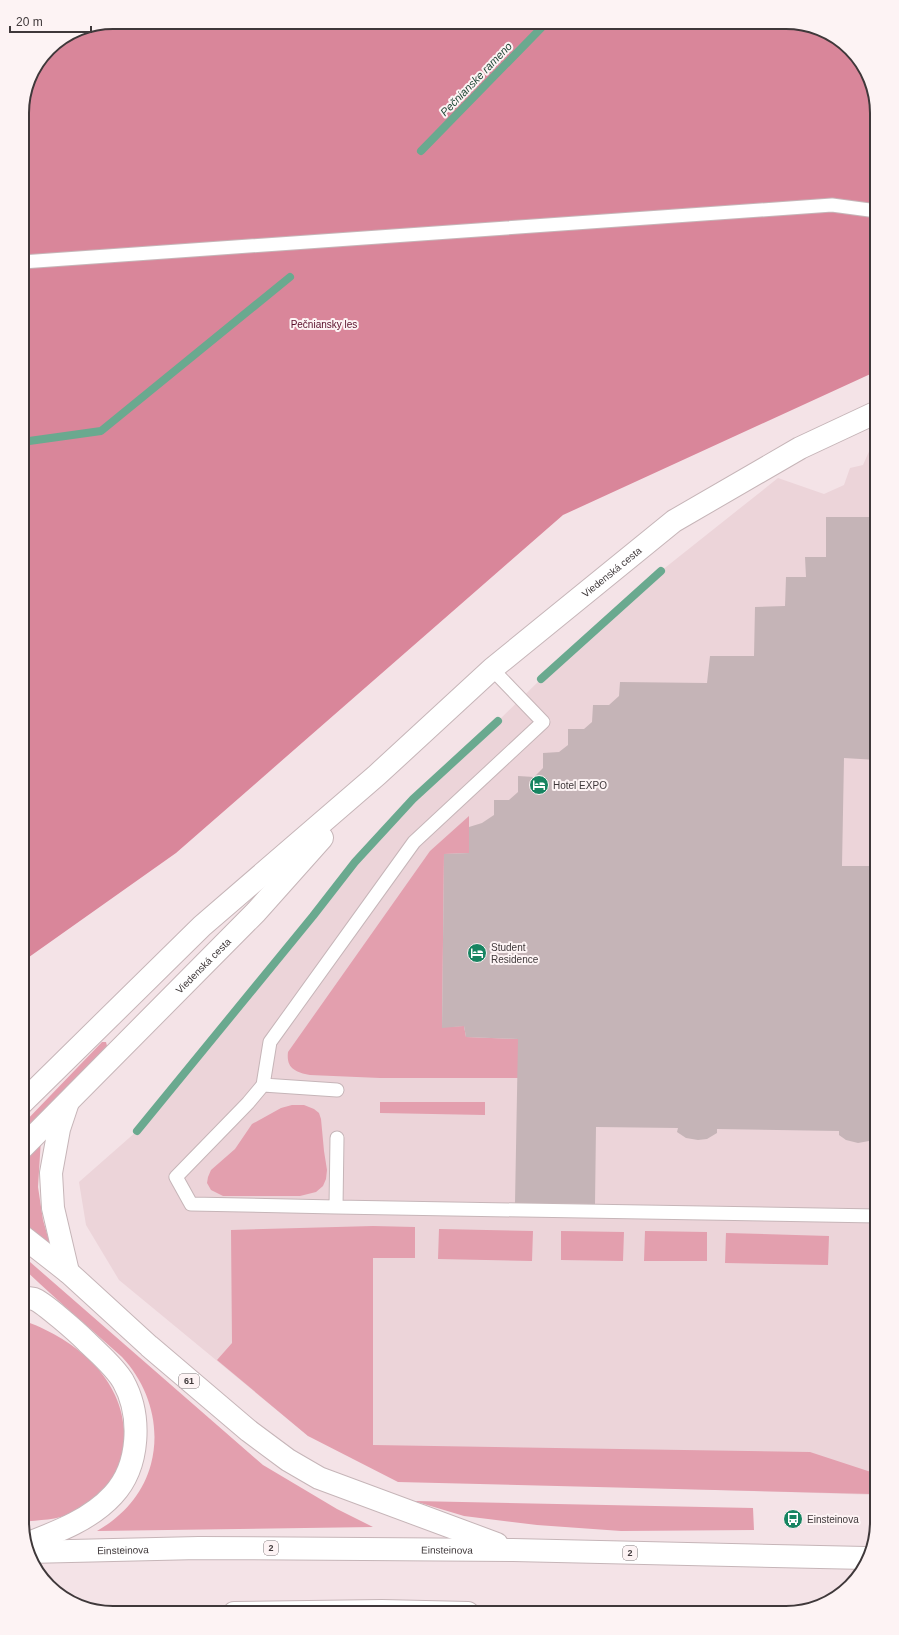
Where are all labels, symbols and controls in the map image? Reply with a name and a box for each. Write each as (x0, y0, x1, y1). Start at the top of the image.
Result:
scale bar (10, 8, 91, 34)
text: 20 m (16, 15, 43, 29)
water label: Pečnianske rameno (438, 40, 514, 118)
park label: Pečniansky les (291, 319, 357, 330)
street label: Viedenská cesta (580, 544, 644, 599)
hotel icon: Hotel EXPO (528, 774, 550, 796)
place label: Hotel EXPO (553, 780, 607, 791)
street label: Viedenská cesta (173, 935, 233, 995)
hotel icon: Student Residence (466, 942, 488, 964)
place label: Student Residence (491, 942, 539, 965)
road number: 61 (179, 1374, 199, 1388)
bus stop icon: Einsteinova (782, 1508, 804, 1530)
place label: Einsteinova (807, 1514, 859, 1525)
road number: 2 (264, 1541, 278, 1555)
street label: Einsteinova (97, 1544, 149, 1556)
street label: Einsteinova (421, 1544, 473, 1555)
road number: 2 (623, 1546, 637, 1560)

